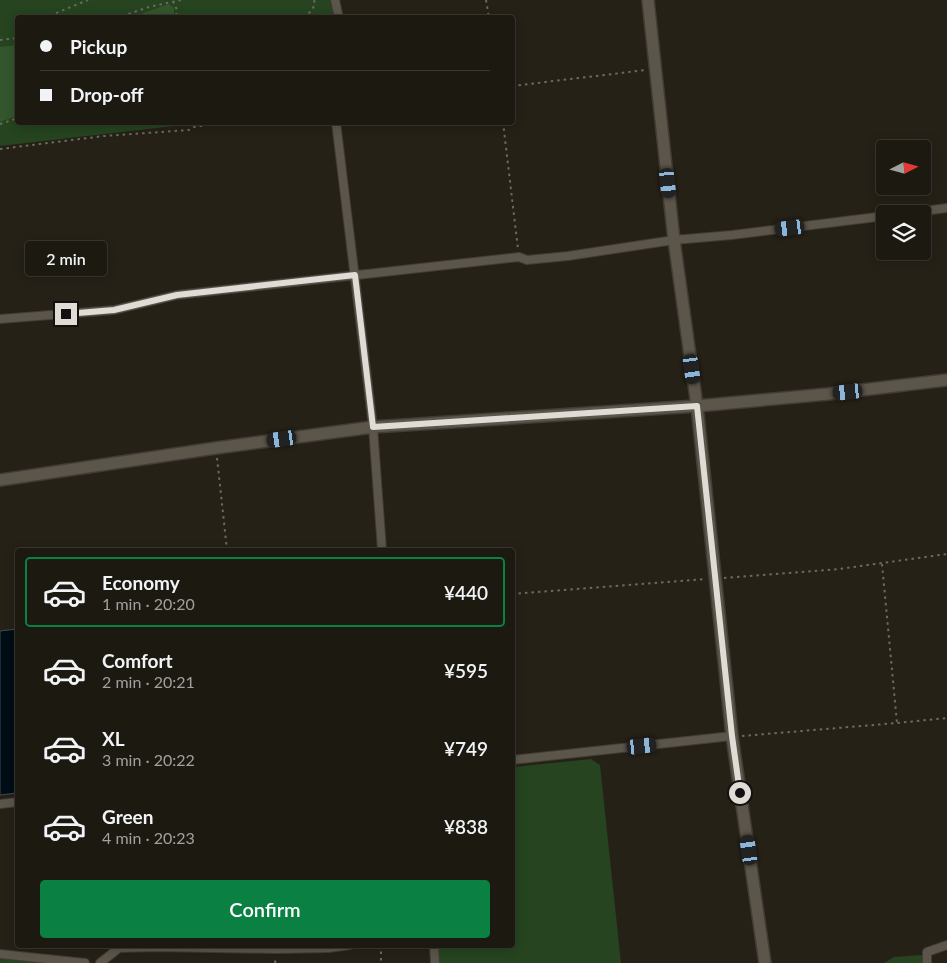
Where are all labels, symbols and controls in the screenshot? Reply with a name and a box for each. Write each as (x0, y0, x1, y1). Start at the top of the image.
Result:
text: Pickup (70, 35, 127, 58)
text: Drop-off (70, 83, 144, 106)
north arrow (876, 140, 931, 195)
map controls (876, 140, 931, 260)
car (658, 167, 677, 199)
button: layers (876, 205, 931, 260)
car (774, 219, 805, 237)
callout: 2 min (25, 242, 107, 276)
text: 2 min (46, 249, 86, 268)
route end (55, 303, 77, 325)
car (682, 353, 701, 385)
car (832, 383, 863, 401)
car (266, 429, 297, 449)
icon: car (42, 570, 87, 615)
text: Economy (102, 571, 180, 594)
text: ¥440 (444, 581, 488, 604)
text: 1 min · 20:20 (102, 594, 195, 613)
icon: car (42, 648, 87, 693)
text: Comfort (102, 649, 173, 672)
text: ¥595 (444, 659, 488, 682)
text: 2 min · 20:21 (102, 672, 195, 691)
icon: car (42, 726, 87, 771)
text: XL (102, 727, 125, 750)
text: ¥749 (444, 737, 488, 760)
car (626, 737, 657, 755)
text: 3 min · 20:22 (102, 750, 195, 769)
route start (729, 782, 751, 804)
icon: car (42, 804, 87, 849)
text: Green (102, 805, 153, 828)
text: ¥838 (444, 815, 488, 838)
text: 4 min · 20:23 (102, 828, 195, 847)
car (739, 834, 758, 866)
button: Confirm (40, 880, 490, 938)

